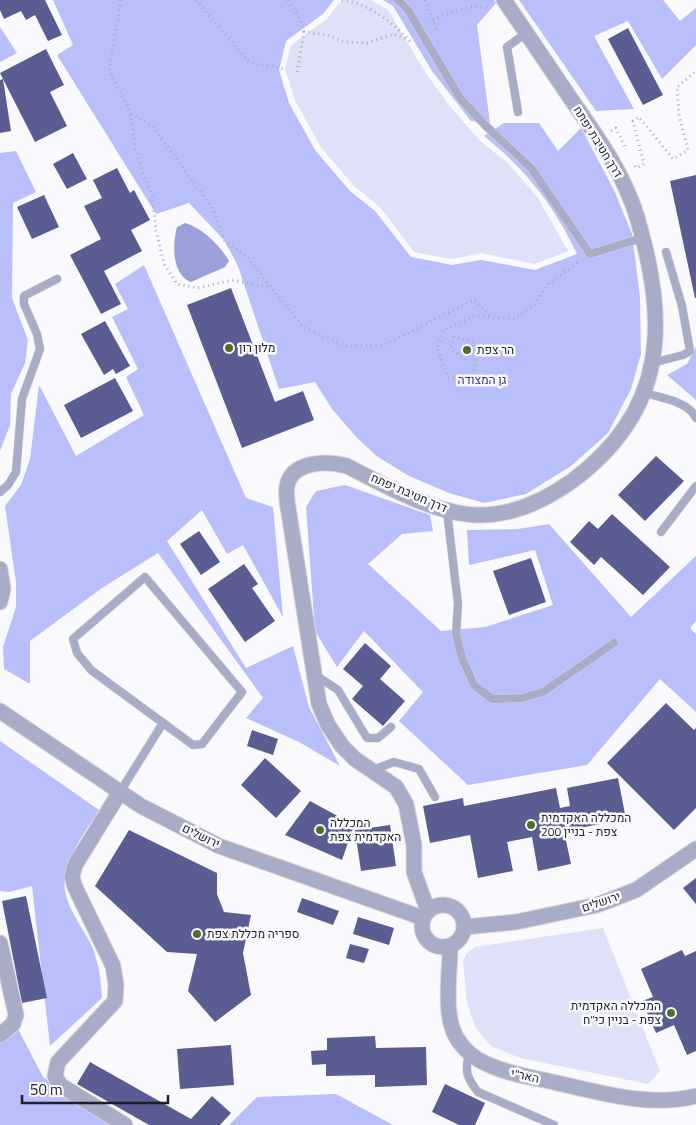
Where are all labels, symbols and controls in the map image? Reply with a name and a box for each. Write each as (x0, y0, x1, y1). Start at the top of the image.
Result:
street label: דרך חטיבת יפתח (569, 102, 628, 181)
place label: מלון רון (239, 338, 275, 357)
place label: הר צפת (477, 340, 514, 359)
marker: מלון רון (223, 342, 235, 354)
marker: הר צפת (461, 344, 473, 356)
park label: גן המצודה (458, 370, 507, 389)
street label: דרך חטיבת יפתח (368, 468, 450, 517)
place label: המכללה האקדמית צפת - בניין 200 (541, 808, 631, 841)
place label: המכללה האקדמית צפת (330, 813, 401, 846)
street label: ירושלים (179, 818, 223, 853)
marker: המכללה האקדמית צפת - בניין 200 (525, 819, 537, 831)
marker: המכללה האקדמית צפת (314, 824, 326, 836)
street label: ירושלים (579, 886, 623, 917)
place label: ספריה מכללת צפת (207, 924, 299, 943)
marker: ספריה מכללת צפת (191, 928, 203, 940)
place label: המכללה האקדמית צפת - בניין כי"ח (571, 996, 661, 1029)
marker: המכללה האקדמית צפת - בניין כי"ח (665, 1007, 677, 1019)
street label: האר"י (509, 1063, 541, 1088)
scale bar (22, 1072, 169, 1104)
text: 50 m (30, 1078, 63, 1101)

